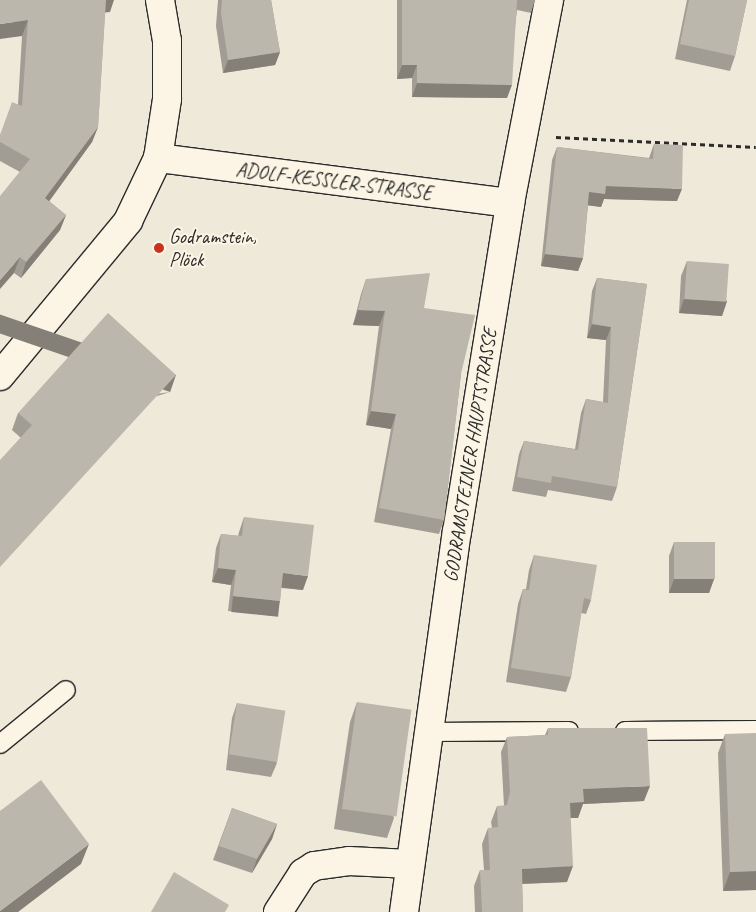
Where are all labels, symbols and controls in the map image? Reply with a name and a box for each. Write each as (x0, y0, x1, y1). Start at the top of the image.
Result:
street label: ADOLF-KESSLER-STRASSE (235, 157, 433, 205)
place label: Godramstein, Plöck (169, 225, 257, 272)
marker: Godramstein, Plöck (153, 242, 165, 254)
street label: GODRAMSTEINER HAUPTSTRASSE (438, 326, 502, 584)

